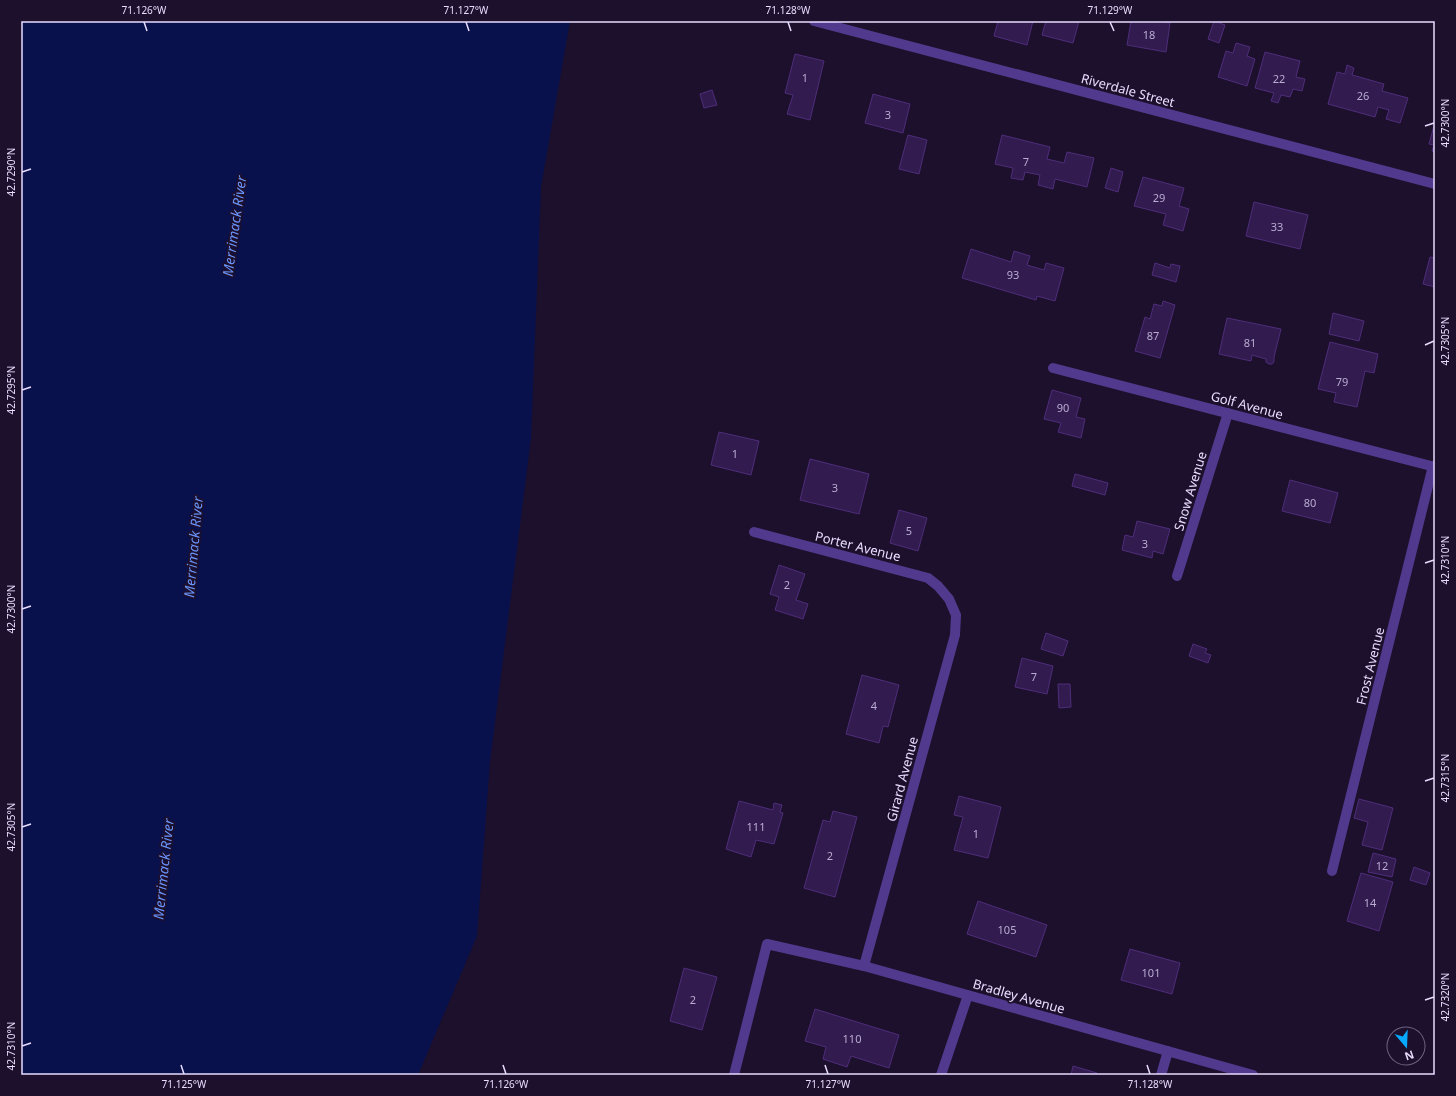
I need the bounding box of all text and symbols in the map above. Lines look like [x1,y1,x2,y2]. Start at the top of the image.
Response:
text: 71.126°W [122,3,167,17]
text: 71.127°W [444,3,489,17]
text: 71.128°W [766,3,811,17]
text: 71.129°W [1088,3,1133,17]
house number: 18 [1143,27,1155,42]
street label: Riverdale Street [1079,69,1177,111]
house number: 1 [802,70,808,85]
house number: 22 [1273,71,1285,86]
house number: 26 [1357,88,1369,103]
text: 42.7300°N [1438,99,1452,147]
house number: 3 [885,107,891,122]
text: 42.7290°N [4,148,18,196]
house number: 7 [1023,154,1029,169]
water label: Merrimack River [218,174,251,278]
house number: 29 [1153,190,1165,205]
house number: 33 [1271,219,1283,234]
house number: 93 [1007,267,1019,282]
text: 42.7305°N [1438,317,1452,365]
house number: 87 [1147,328,1159,343]
house number: 81 [1244,335,1256,350]
text: 42.7295°N [4,366,18,414]
house number: 79 [1336,374,1348,389]
street label: Golf Avenue [1209,387,1285,423]
house number: 90 [1057,400,1069,415]
house number: 1 [732,446,738,461]
street label: Snow Avenue [1169,449,1211,533]
house number: 3 [832,480,838,495]
water label: Merrimack River [179,495,207,598]
house number: 80 [1304,495,1316,510]
house number: 5 [906,523,912,538]
street label: Porter Avenue [813,527,903,565]
house number: 3 [1142,536,1148,551]
text: 42.7310°N [1438,536,1452,584]
house number: 2 [784,577,790,592]
text: 42.7300°N [4,585,18,633]
street label: Frost Avenue [1352,625,1388,707]
house number: 7 [1031,669,1037,684]
house number: 4 [871,698,878,713]
street label: Girard Avenue [882,734,922,824]
text: 42.7315°N [1438,754,1452,802]
text: 42.7305°N [4,803,18,851]
water label: Merrimack River [148,817,178,920]
house number: 111 [747,819,765,834]
house number: 1 [973,826,979,841]
house number: 2 [827,848,833,863]
house number: 12 [1376,858,1388,873]
house number: 14 [1364,895,1377,910]
house number: 105 [998,922,1016,937]
house number: 101 [1142,965,1160,980]
text: 42.7320°N [1438,973,1452,1021]
street label: Bradley Avenue [971,974,1067,1018]
house number: 2 [690,992,696,1007]
text: 42.7310°N [4,1022,18,1070]
north arrow [1386,1026,1426,1066]
house number: 110 [843,1031,861,1046]
text: N [1403,1047,1416,1064]
text: 71.125°W [162,1077,207,1091]
text: 71.126°W [484,1077,529,1091]
text: 71.127°W [806,1077,851,1091]
text: 71.128°W [1128,1077,1173,1091]

